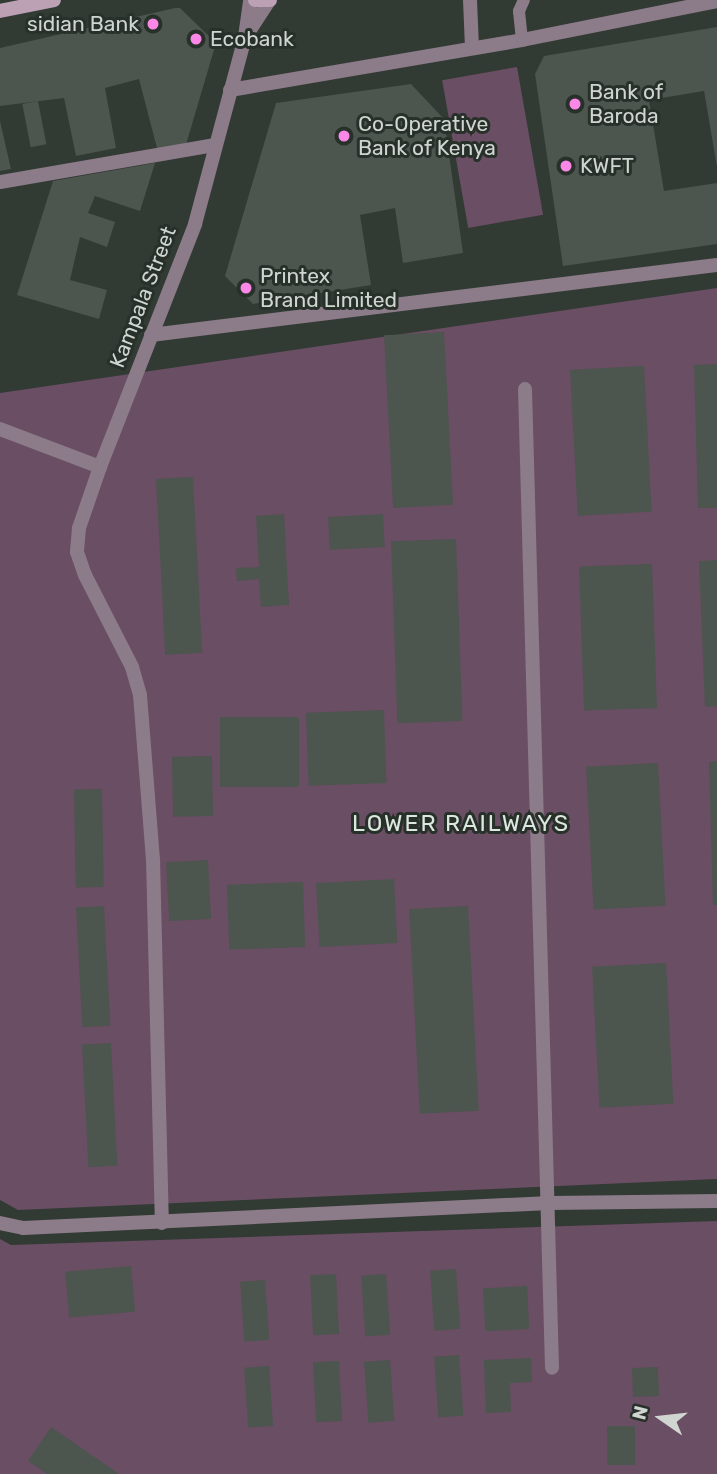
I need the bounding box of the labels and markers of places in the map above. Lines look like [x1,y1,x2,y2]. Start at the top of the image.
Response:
place label: sidian Bank [27,11,139,37]
marker: sidian Bank [145,16,161,32]
place label: Ecobank [210,26,294,52]
marker: Ecobank [188,31,204,47]
place label: Bank of Baroda [589,79,663,129]
marker: Bank of Baroda [567,96,583,112]
place label: Co-Operative Bank of Kenya [358,111,496,161]
marker: Co-Operative Bank of Kenya [336,128,352,144]
place label: KWFT [580,153,634,179]
marker: KWFT [558,158,574,174]
place label: Printex Brand Limited [260,263,397,313]
marker: Printex Brand Limited [238,280,254,296]

